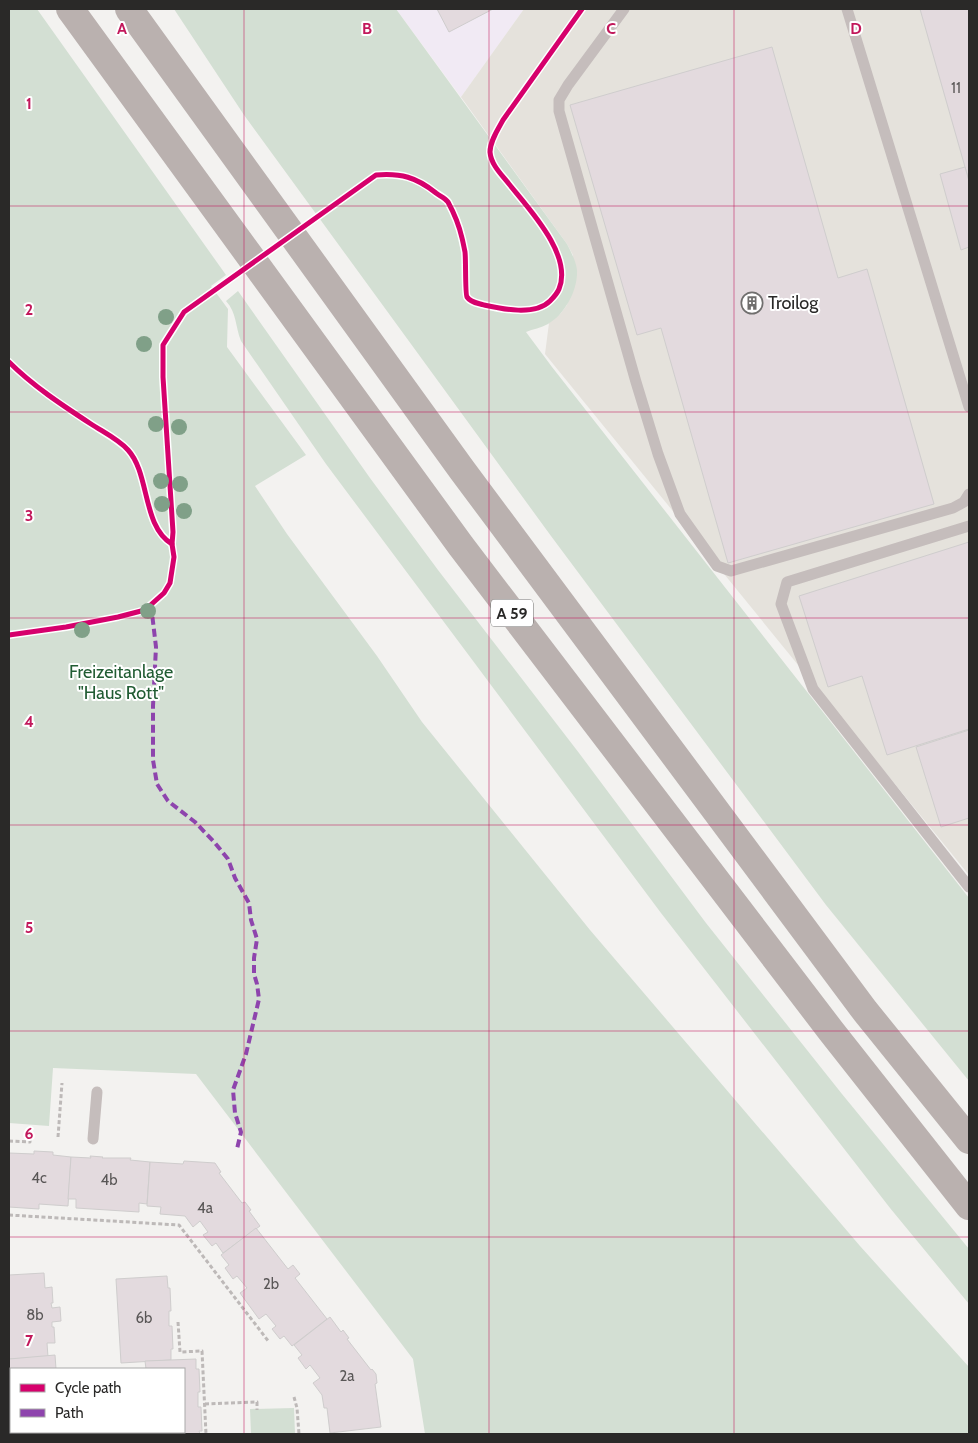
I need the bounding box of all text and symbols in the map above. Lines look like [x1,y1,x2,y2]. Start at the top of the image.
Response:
text: A [117,19,127,38]
text: B [362,19,372,38]
text: C [606,19,616,38]
text: D [850,19,862,38]
house number: 11 [951,79,961,97]
text: 1 [26,94,32,113]
building icon: Troilog [740,291,764,315]
place label: Troilog [768,292,819,314]
text: 2 [25,300,33,319]
text: 3 [25,506,33,525]
road number: A 59 [491,600,533,626]
park label: Freizeitanlage "Haus Rott" [69,661,173,704]
text: 4 [24,712,34,731]
text: 5 [25,918,33,937]
text: 6 [25,1124,34,1143]
house number: 4c [31,1169,47,1187]
house number: 4b [101,1171,118,1189]
house number: 4a [197,1199,214,1217]
house number: 2b [263,1275,279,1293]
house number: 8b [26,1306,44,1324]
house number: 6b [136,1309,152,1327]
text: 7 [25,1331,34,1350]
house number: 2a [339,1367,355,1385]
legend [10,1368,185,1433]
text: Cycle path [55,1379,121,1397]
text: Path [55,1404,84,1422]

